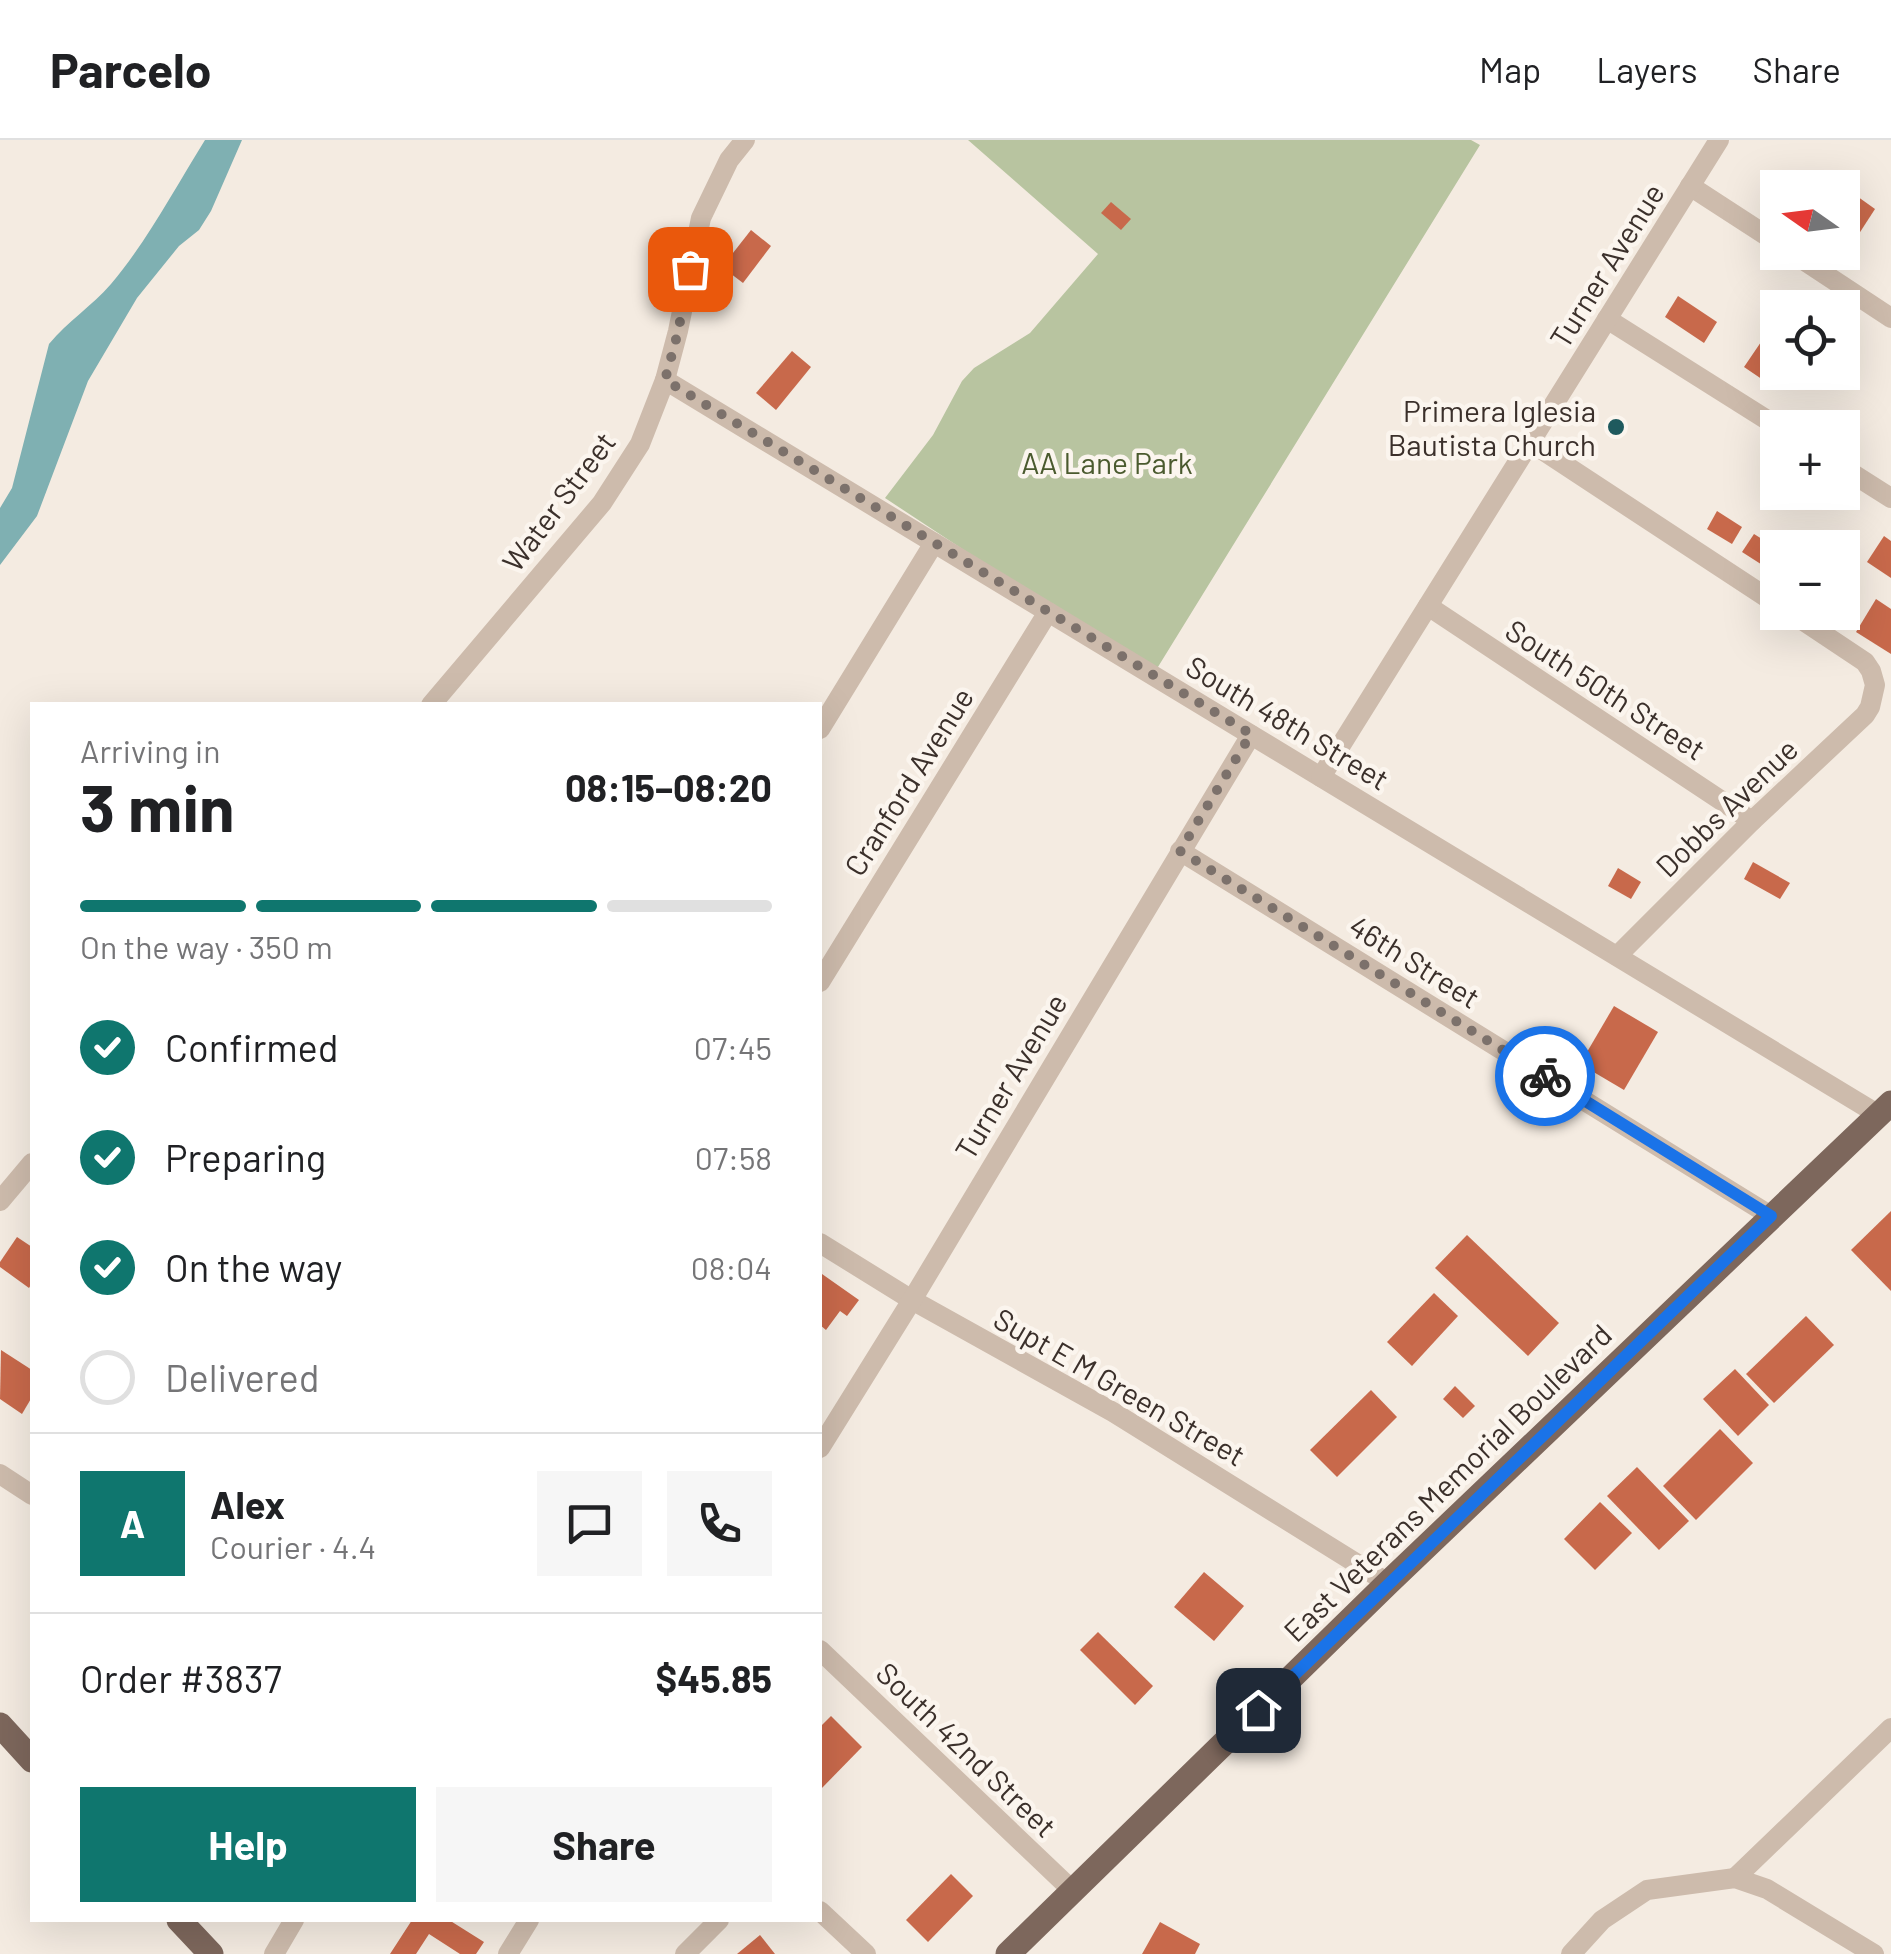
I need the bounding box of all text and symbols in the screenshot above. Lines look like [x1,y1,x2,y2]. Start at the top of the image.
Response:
text: Parcelo [50,40,212,98]
text: Map [1479,48,1541,90]
text: Layers [1596,48,1698,90]
text: Share [1753,48,1841,90]
north arrow [1760,170,1860,270]
map controls [1760,170,1860,630]
street label: Turner Avenue [1541,176,1671,354]
pin [648,227,733,312]
icon: bag [663,242,718,297]
button: locate [1760,290,1860,390]
place label: Primera Iglesia Bautista Church [1388,392,1596,462]
button: + [1760,410,1860,510]
marker: Primera Iglesia Bautista Church [1605,416,1627,438]
street label: Water Street [494,424,622,578]
park label: AA Lane Park [1021,444,1193,480]
button: − [1760,530,1860,630]
street label: South 50th Street [1500,611,1712,767]
street label: South 48th Street [1180,647,1396,797]
street label: Cranford Avenue [836,680,980,882]
street label: Dobbs Avenue [1648,730,1804,884]
text: Arriving in [80,731,220,769]
text: 08:15–08:20 [565,764,772,810]
text: 3 min [80,767,235,845]
street label: 46th Street [1343,907,1487,1015]
text: On the way · 350 m [80,927,333,965]
street label: Turner Avenue [946,987,1074,1165]
icon: check [80,1020,135,1075]
text: Confirmed [165,1024,338,1070]
courier [1495,1026,1595,1126]
text: 07:45 [694,1028,772,1066]
icon: bike [1518,1049,1573,1104]
icon: check [80,1130,135,1185]
text: Preparing [165,1134,326,1180]
text: 07:58 [695,1138,772,1176]
icon: check [80,1240,135,1295]
text: On the way [165,1244,342,1290]
text: 08:04 [691,1248,772,1286]
street label: Supt E M Green Street [988,1299,1252,1473]
street label: East Veterans Memorial Boulevard [1276,1316,1618,1648]
text: Delivered [165,1354,319,1400]
button: chat [537,1471,642,1576]
button: phone [667,1471,772,1576]
text: Alex [210,1481,285,1527]
text: A [120,1500,145,1546]
text: Courier · 4.4 [210,1527,376,1565]
street label: South 42nd Street [870,1654,1064,1844]
text: Order #3837 [80,1655,282,1701]
text: $45.85 [655,1655,772,1701]
pin [1216,1668,1301,1753]
icon: home [1231,1683,1286,1738]
button: Help [80,1787,416,1902]
button: Share [436,1787,772,1902]

